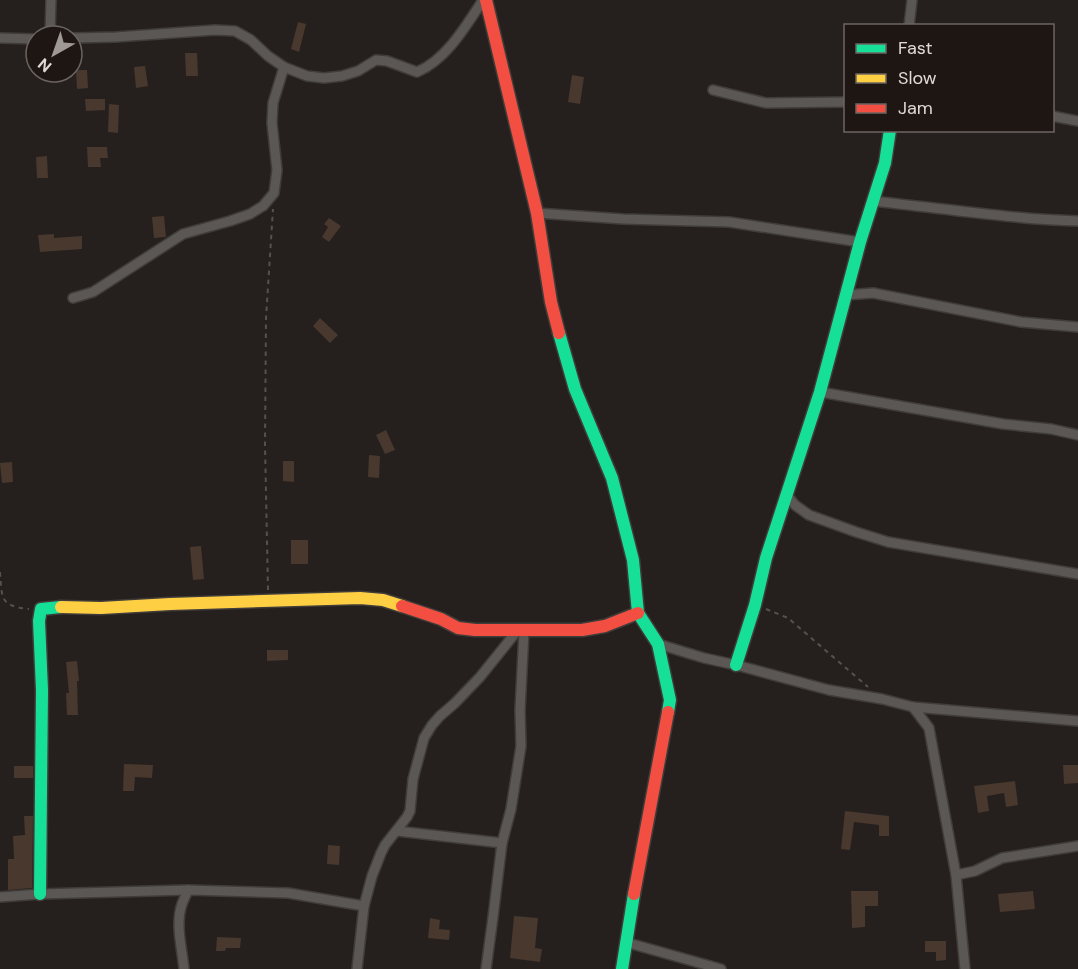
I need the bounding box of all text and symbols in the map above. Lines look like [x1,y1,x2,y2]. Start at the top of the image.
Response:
north arrow [24,24,84,84]
legend [844,24,1054,132]
text: Fast [898,36,933,60]
text: N [33,53,56,77]
text: Slow [898,66,937,90]
text: Jam [898,96,933,120]

